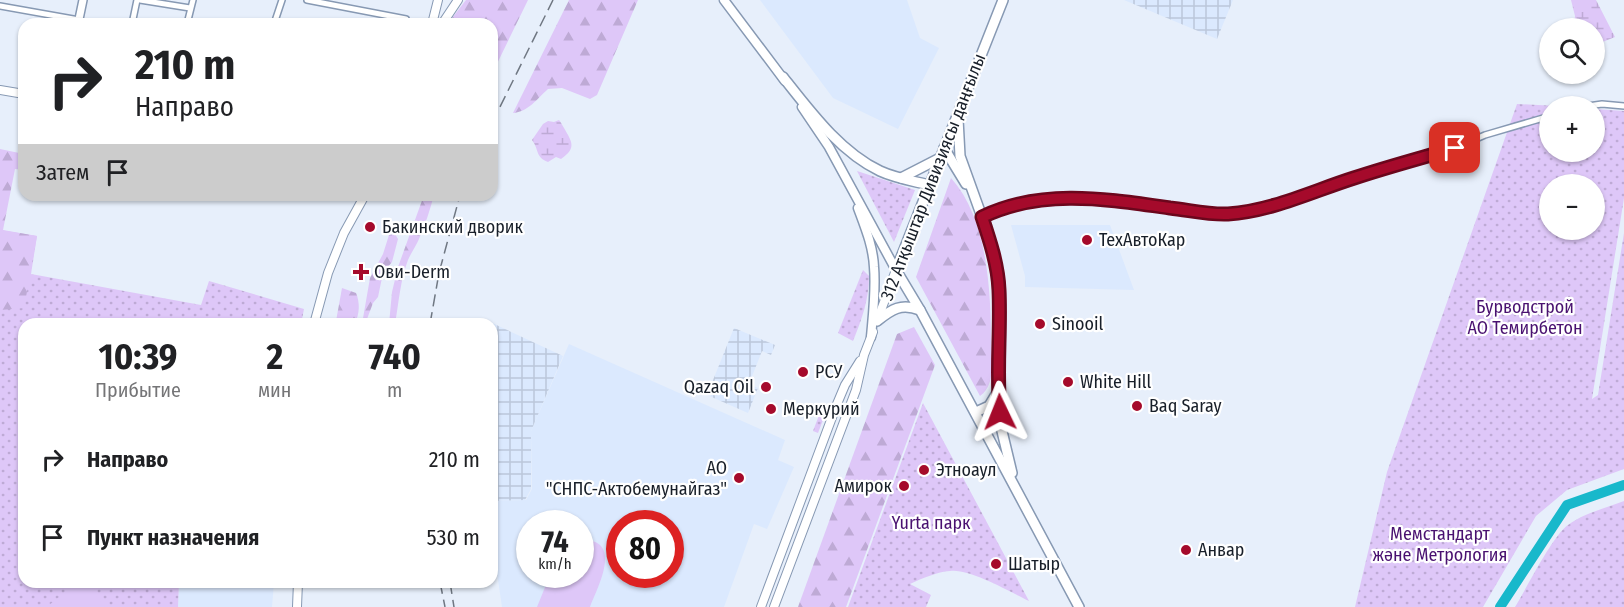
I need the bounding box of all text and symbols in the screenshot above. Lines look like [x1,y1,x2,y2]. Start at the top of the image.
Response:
map controls [1539,18,1605,240]
button: search [1539,18,1605,84]
text: 210 m [135,40,235,90]
icon: right [36,42,114,120]
street label: 312 Атқыштар Дивизиясы даңғылы [876,50,990,304]
text: Направо [135,91,234,123]
button: + [1539,96,1605,162]
pin [1429,122,1480,173]
icon: arrive [1438,131,1471,164]
icon: arrive [101,156,134,189]
text: Затем [36,159,89,186]
button: − [1539,174,1605,240]
place label: Бакинский дворик [382,216,523,238]
marker: Бакинский дворик [363,220,377,234]
place label: ТехАвтоКар [1099,229,1185,251]
marker: ТехАвтоКар [1080,233,1094,247]
place label: Ови-Derm [374,261,450,283]
marker: Ови-Derm [352,263,370,281]
park label: Бурводстрой АО Темирбетон [1468,296,1582,339]
place label: Sinooil [1052,313,1103,335]
marker: Sinooil [1033,317,1047,331]
text: 10:39 [98,335,177,379]
text: 2 [266,335,283,379]
text: 740 [369,335,421,379]
place label: РСУ [815,361,842,383]
marker: РСУ [796,365,810,379]
place label: White Hill [1080,371,1151,393]
marker: White Hill [1061,375,1075,389]
place label: Qazaq Oil [684,376,754,398]
text: Прибытие [95,378,181,402]
text: мин [258,378,292,402]
text: m [387,378,402,402]
marker: Qazaq Oil [759,380,773,394]
position arrow [968,380,1032,444]
place label: Baq Saray [1149,395,1222,417]
place label: Меркурий [783,398,860,420]
marker: Baq Saray [1130,399,1144,413]
marker: Меркурий [764,402,778,416]
icon: right [36,443,69,476]
text: Направо [87,446,168,473]
text: 210 m [429,446,480,473]
place label: АО "СНПС-Актобемунайгаз" [546,457,727,500]
place label: Этноаул [936,459,997,481]
marker: Этноаул [917,463,931,477]
marker: АО "СНПС-Актобемунайгаз" [732,471,746,485]
place label: Амирок [834,475,893,497]
marker: Амирок [897,479,911,493]
speed limit sign: 80 [606,510,684,588]
park label: Yurta парк [892,512,971,534]
icon: arrive [36,521,69,554]
park label: Мемстандарт және Метрология [1373,523,1507,566]
text: Пункт назначения [87,524,259,551]
text: 530 m [427,524,480,551]
text: 74 [541,524,569,560]
place label: Анвар [1198,539,1244,561]
marker: Анвар [1179,543,1193,557]
place label: Шатыр [1008,553,1060,575]
text: km/h [538,555,572,573]
marker: Шатыр [989,557,1003,571]

